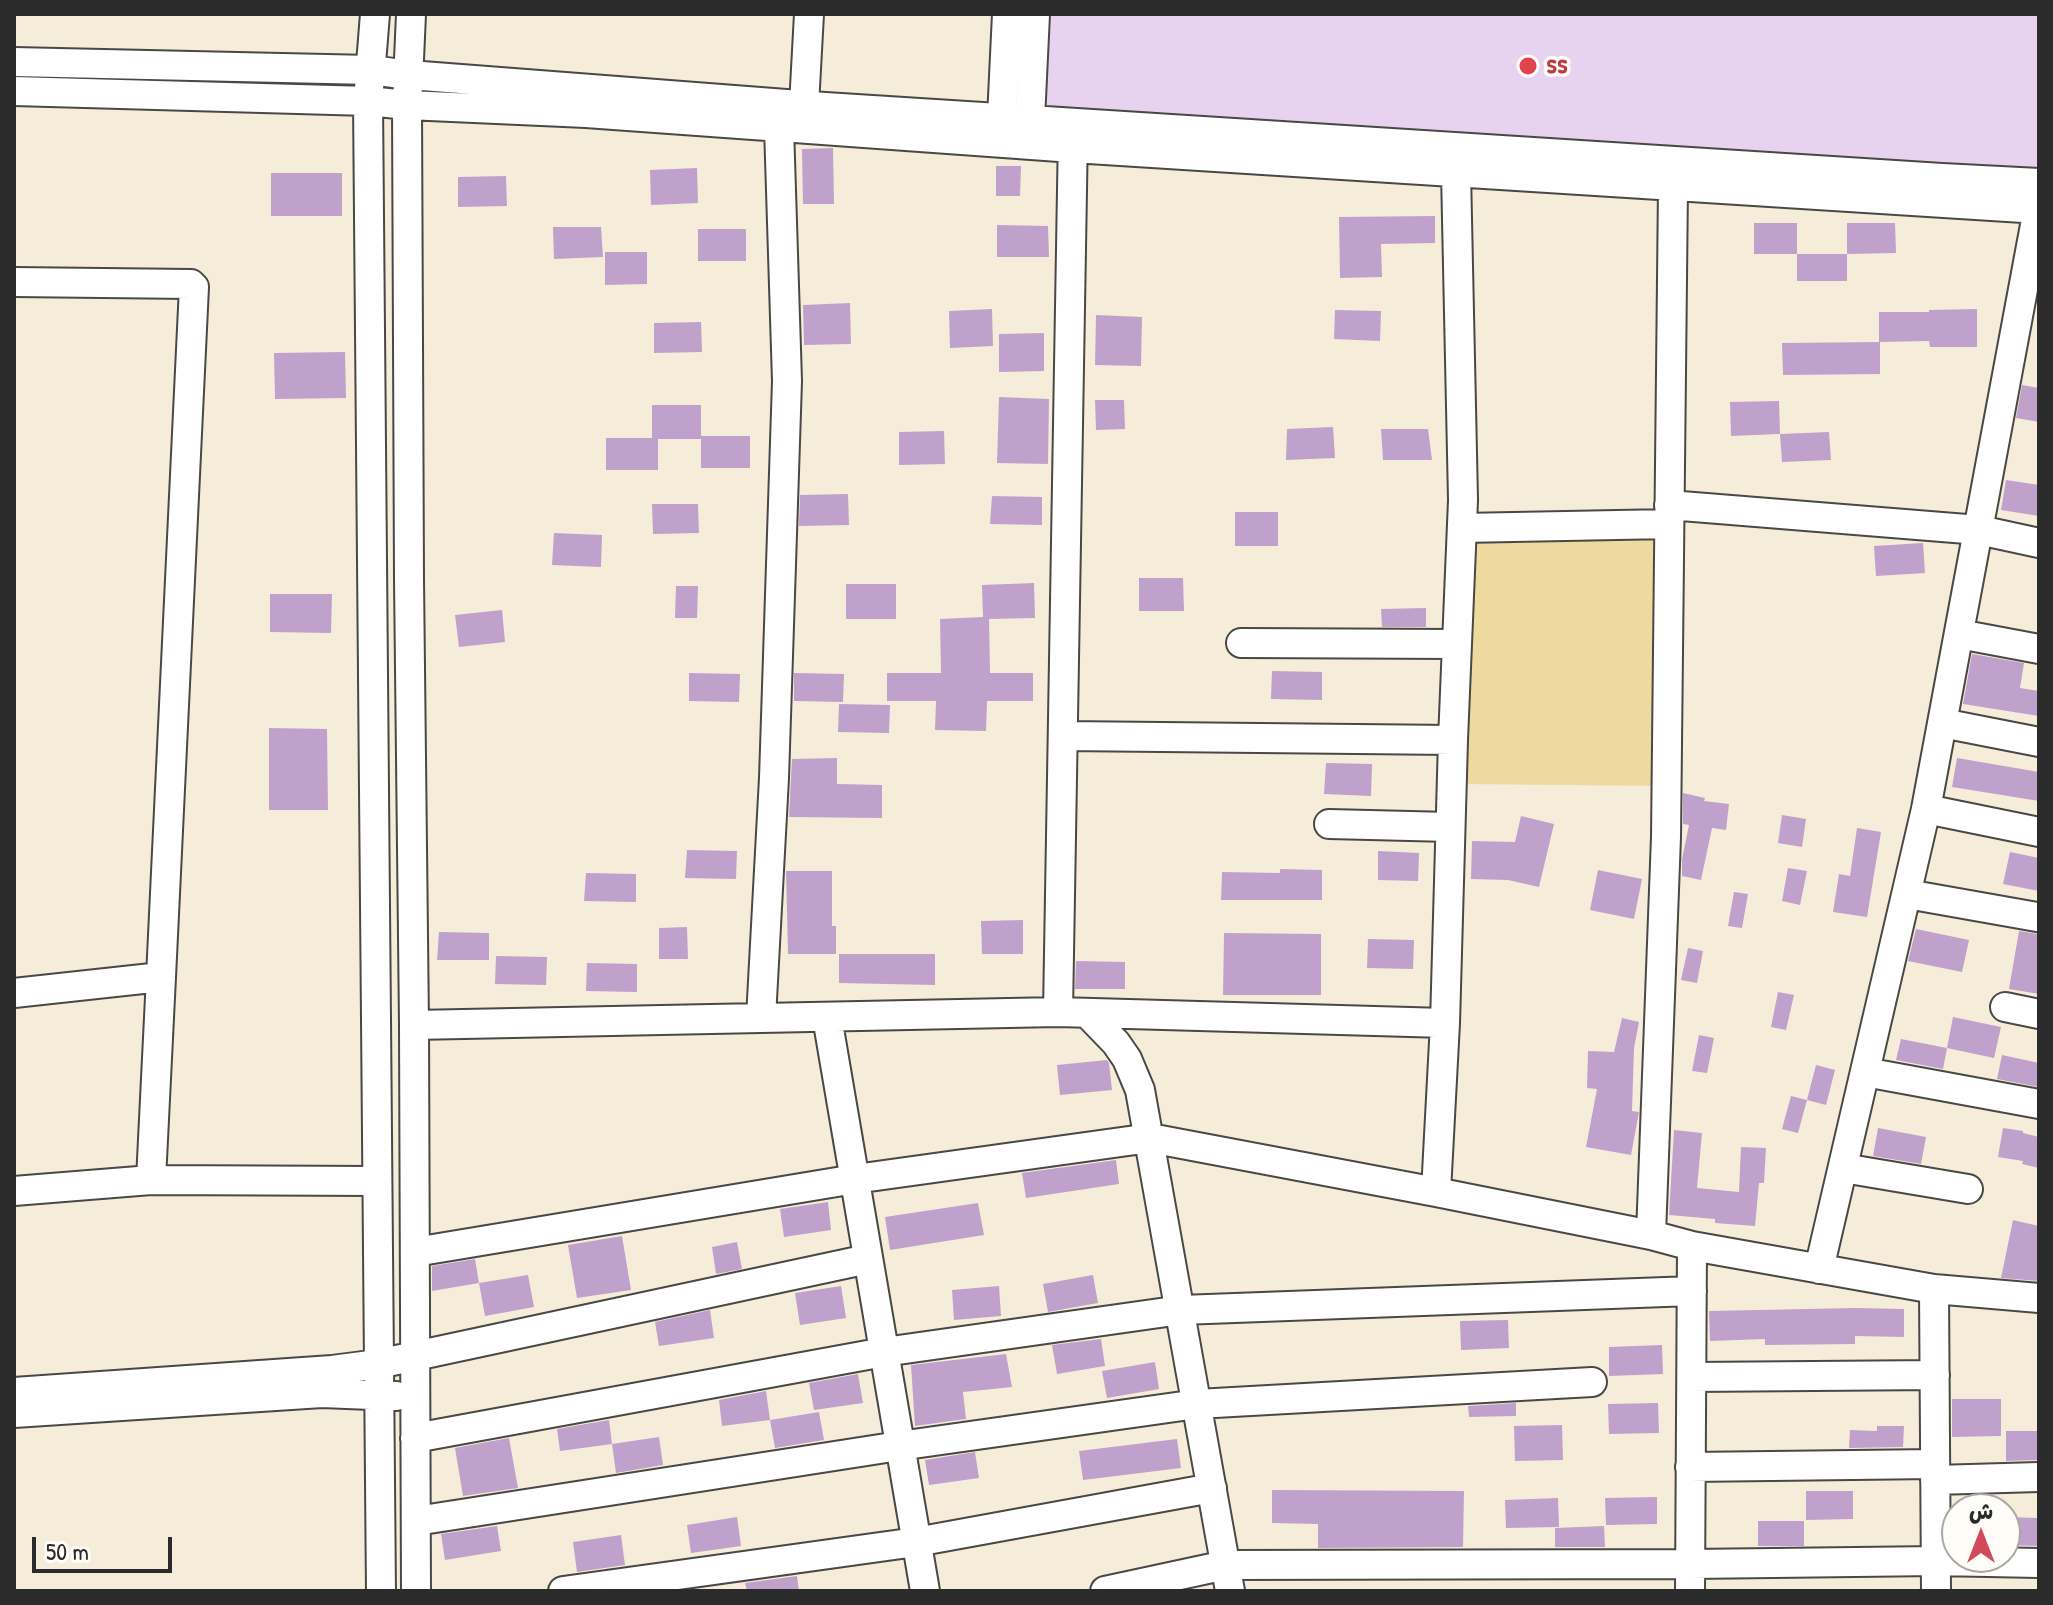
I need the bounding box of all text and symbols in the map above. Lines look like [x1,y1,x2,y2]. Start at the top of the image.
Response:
place label: ss [1546,49,1568,83]
marker: ss [1517,55,1539,77]
north arrow [1941,1493,2021,1573]
text: ش [1969,1496,1993,1526]
scale bar [36,1521,176,1571]
text: 50 m [46,1535,89,1567]

